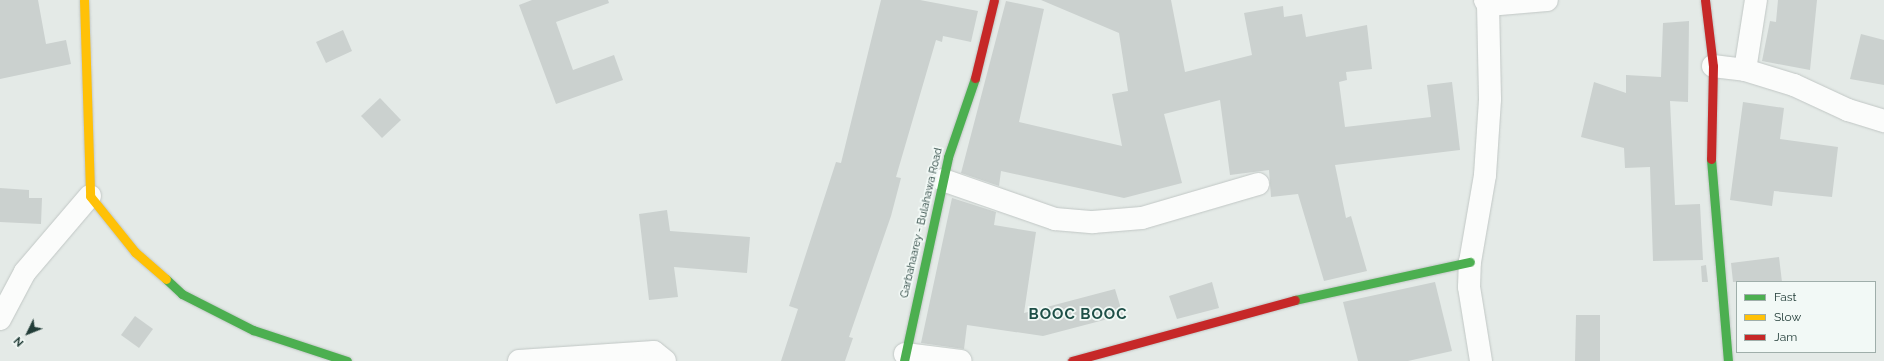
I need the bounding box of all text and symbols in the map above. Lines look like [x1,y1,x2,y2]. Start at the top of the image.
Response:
street label: Garbahaarey - Bulahawa Road [898,146,946,300]
legend [1736,281,1876,353]
text: Fast [1774,290,1797,304]
district label: BOOC BOOC [1029,306,1127,324]
text: Slow [1774,310,1801,324]
north arrow [8,313,48,353]
text: Jam [1774,330,1797,344]
text: N [11,334,26,349]

